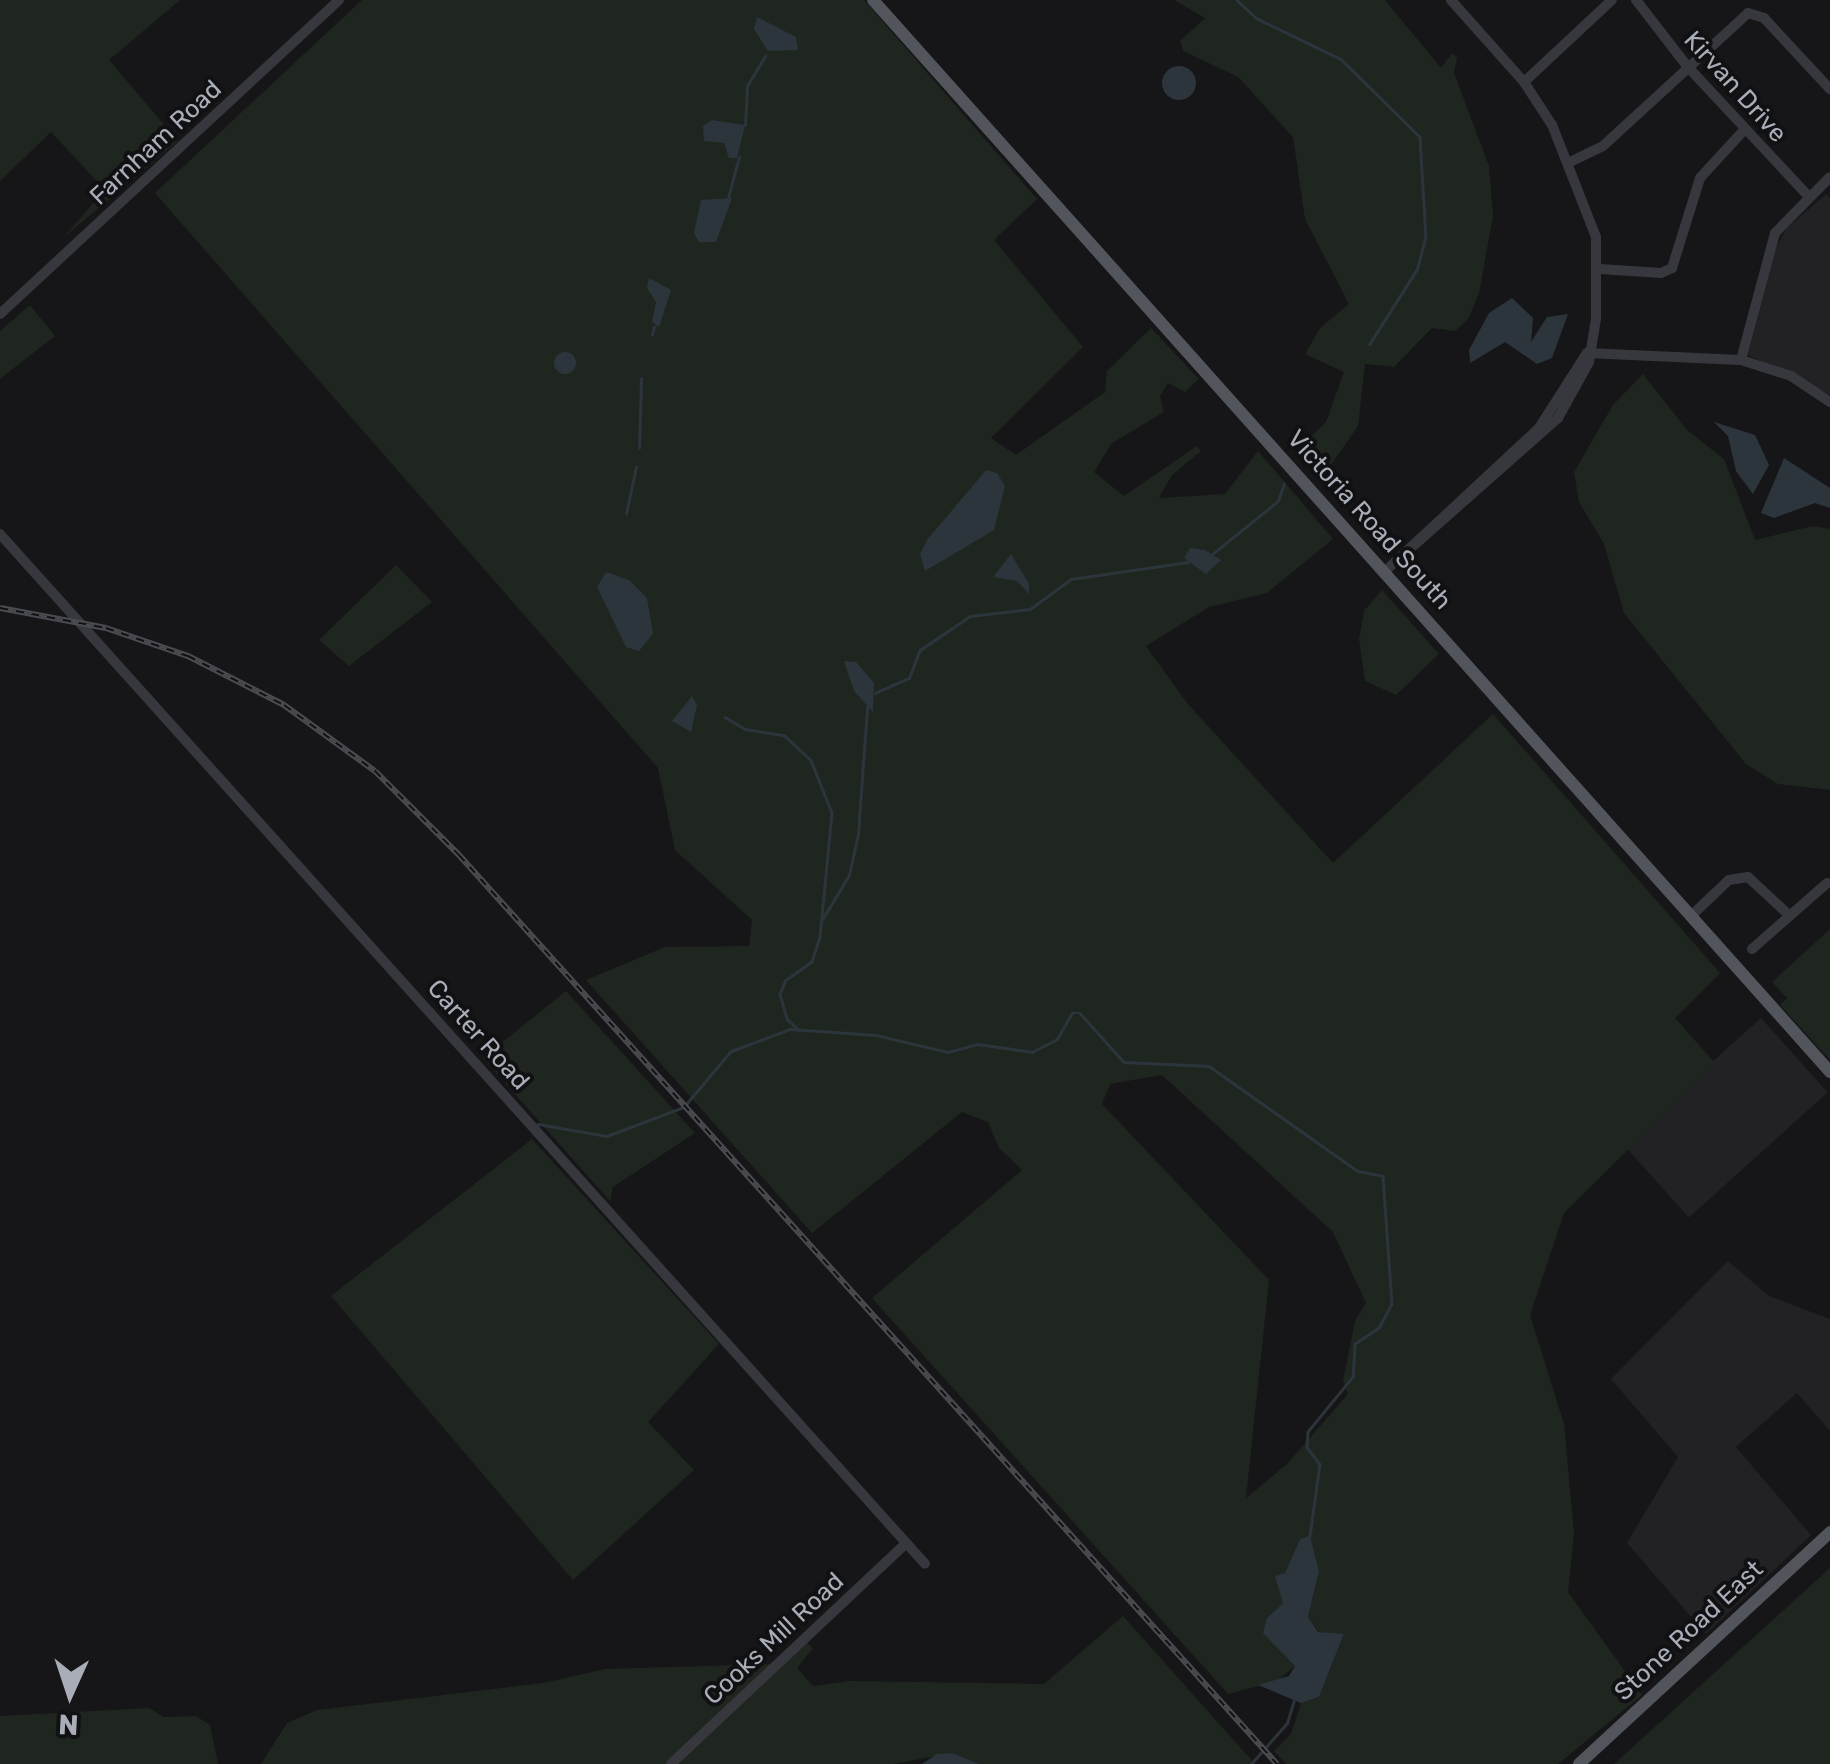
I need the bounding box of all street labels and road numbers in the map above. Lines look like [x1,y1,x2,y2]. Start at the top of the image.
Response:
street label: Kirvan Drive [1677,25,1793,149]
street label: Farnham Road [84,74,228,212]
street label: Victoria Road South [1281,424,1457,616]
street label: Carter Road [420,973,536,1097]
street label: Stone Road East [1609,1555,1769,1707]
street label: Cooks Mill Road [698,1567,850,1711]

